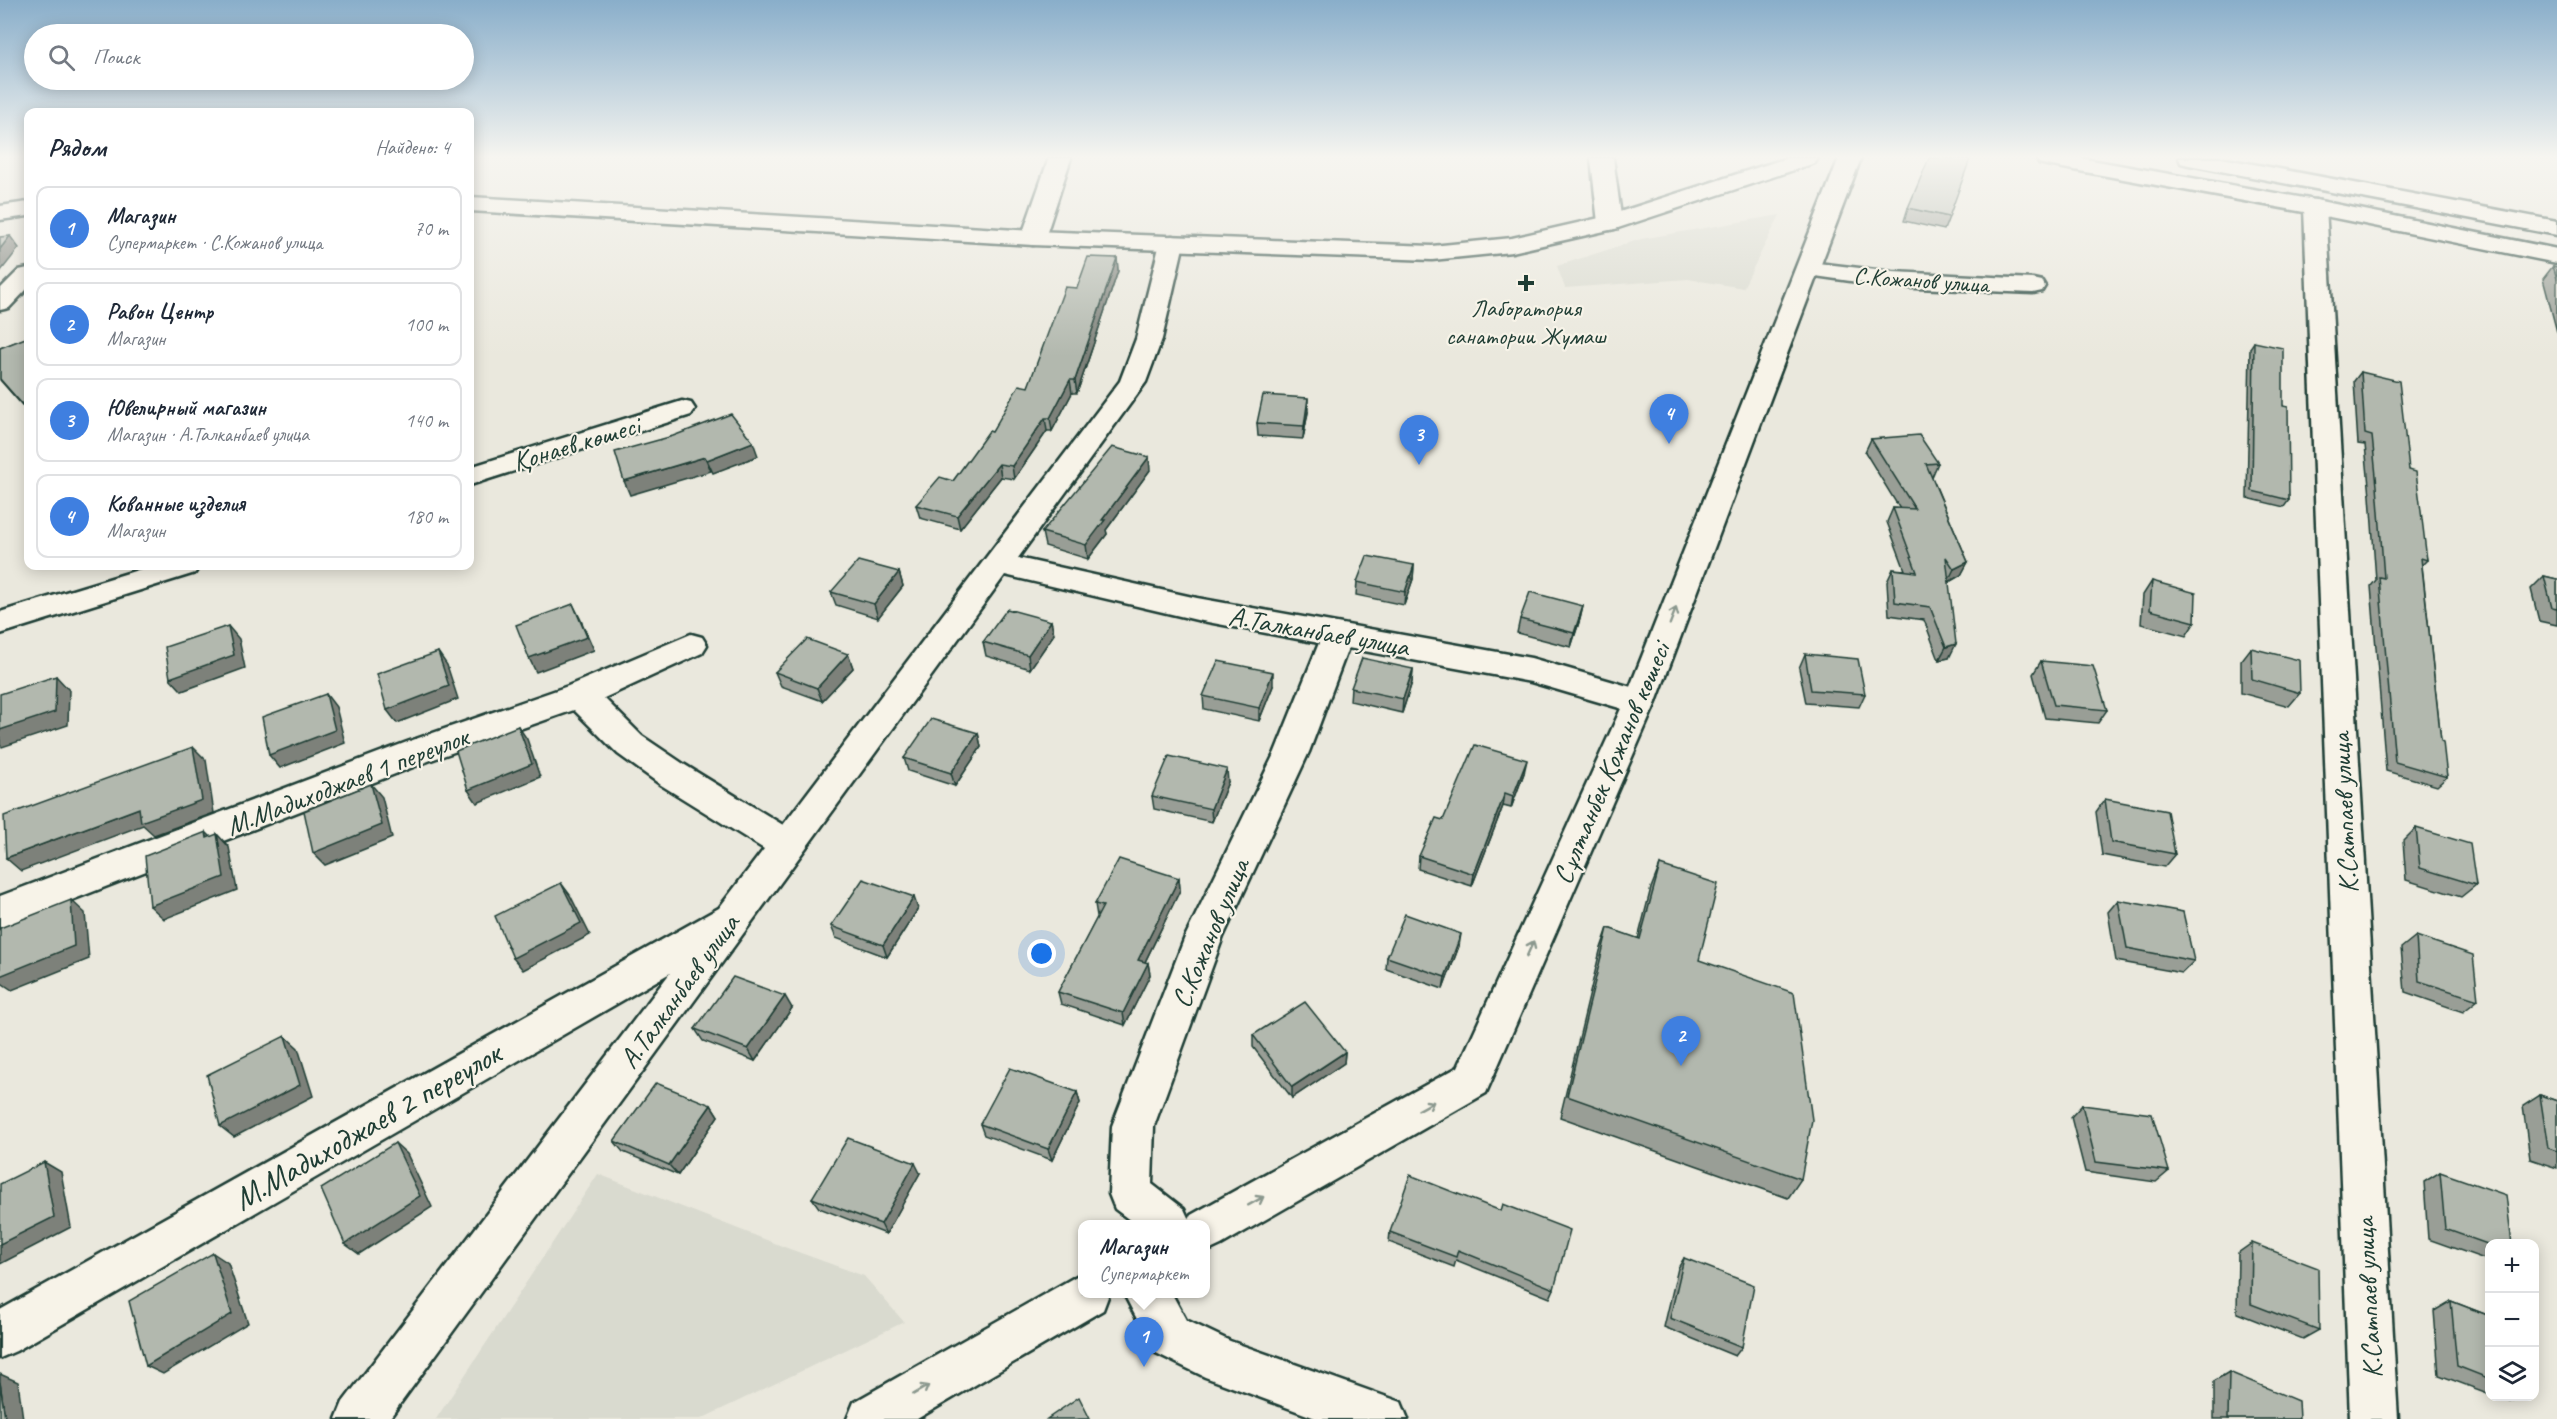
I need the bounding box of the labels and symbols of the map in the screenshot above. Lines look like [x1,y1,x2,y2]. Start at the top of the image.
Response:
street label: С.Кожанов улица [1852,260,1992,300]
marker: Лаборатория санатории Жумаш [1517,274,1535,292]
place label: Лаборатория санатории Жумаш [1446,293,1607,351]
pin: 4 [1650,394,1688,444]
street label: Қонаев көшесі [508,406,648,479]
pin: 3 [1400,416,1438,465]
street label: А.Талканбаев улица [1226,598,1414,664]
one-way arrow [1668,607,1679,626]
street label: Сұлтанбек Қожанов көшесі [1544,633,1679,889]
street label: М.Мадиходжаев 1 переулок [221,718,475,843]
street label: К.Сатпаев улица [2322,729,2366,894]
street label: С.Кожанов улица [1163,851,1258,1013]
street label: А.Талканбаев улица [611,906,748,1075]
your location [1027,939,1056,968]
one-way arrow [1524,941,1536,959]
pin: 2 [1662,1016,1700,1066]
street label: М.Мадиходжаев 2 переулок [226,1031,511,1220]
one-way arrow [1417,1099,1434,1111]
one-way arrow [1248,1195,1265,1207]
street label: К.Сатпаев улица [2346,1214,2390,1379]
pin: 1 [1124,1318,1164,1367]
one-way arrow [912,1383,929,1395]

